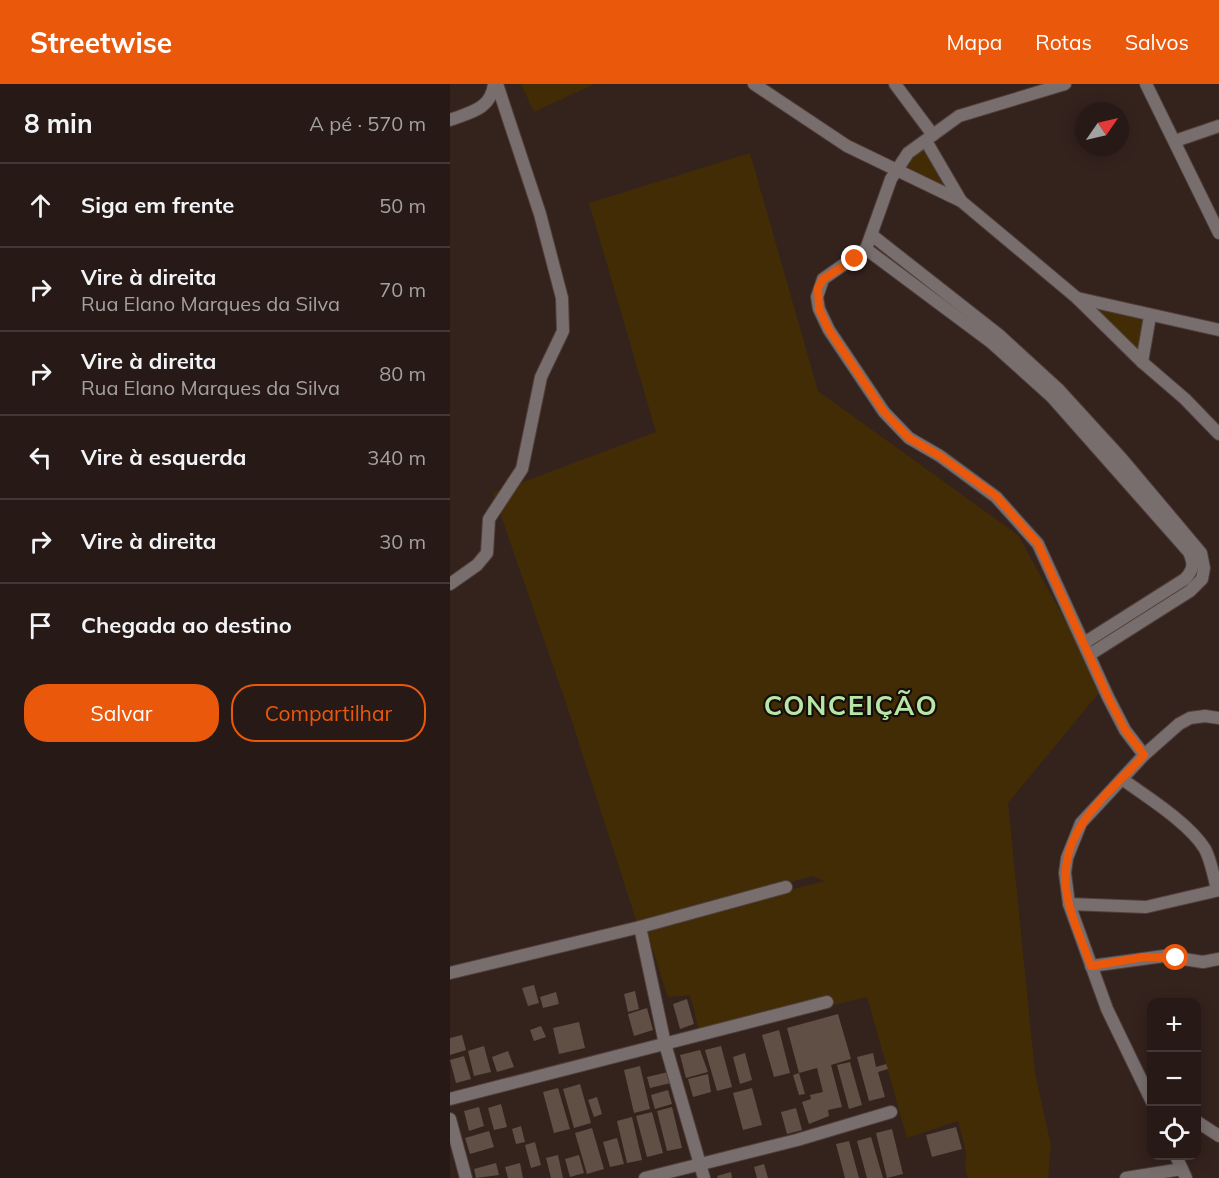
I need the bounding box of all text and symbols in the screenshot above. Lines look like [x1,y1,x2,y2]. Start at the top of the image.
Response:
text: Streetwise [30,25,172,60]
text: Mapa [947,29,1002,55]
text: Rotas [1035,29,1092,55]
text: Salvos [1125,29,1189,55]
north arrow [1075,102,1129,156]
text: 8 min [24,107,93,140]
text: A pé · 570 m [309,111,426,136]
icon: ahead [24,189,57,222]
text: Siga em frente [81,191,234,219]
text: 50 m [379,193,426,218]
route end [841,245,867,271]
text: Vire à direita [81,263,216,291]
icon: right [24,273,57,306]
text: 70 m [379,277,426,302]
text: Rua Elano Marques da Silva [81,291,340,316]
text: Vire à direita [81,347,216,375]
icon: right [24,357,57,390]
text: 80 m [379,361,426,386]
text: Rua Elano Marques da Silva [81,375,340,400]
icon: left [24,441,57,474]
text: Vire à esquerda [81,443,246,471]
text: 340 m [367,445,426,470]
icon: right [24,525,57,558]
text: Vire à direita [81,527,216,555]
text: 30 m [379,529,426,554]
icon: arrive [24,609,57,642]
text: Chegada ao destino [81,611,292,639]
button: Salvar [24,684,219,742]
button: Compartilhar [231,684,426,742]
district label: CONCEIÇÃO [764,688,938,722]
route start [1162,944,1188,970]
map controls [1147,998,1201,1160]
button: + [1147,998,1201,1052]
button: − [1147,1052,1201,1106]
button: locate [1147,1106,1201,1160]

